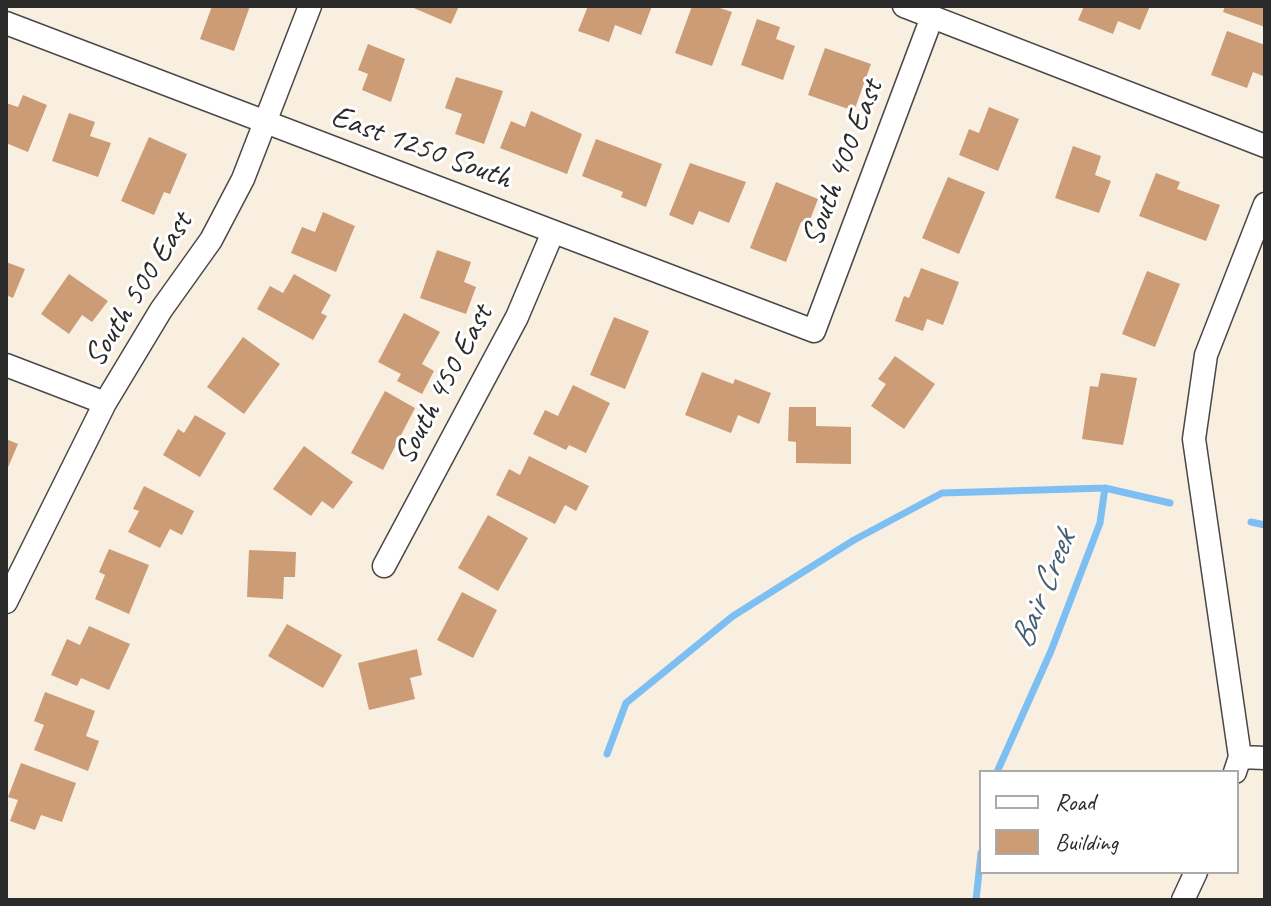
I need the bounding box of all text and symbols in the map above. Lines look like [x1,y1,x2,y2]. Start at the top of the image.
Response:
street label: South 400 East [794,75,892,251]
street label: East 1250 South [326,98,516,198]
street label: South 500 East [76,206,202,374]
street label: South 450 East [386,299,502,471]
water label: Bair Creek [1002,526,1086,654]
legend [979,770,1239,874]
text: Road [1055,787,1095,817]
text: Building [1055,827,1118,857]

